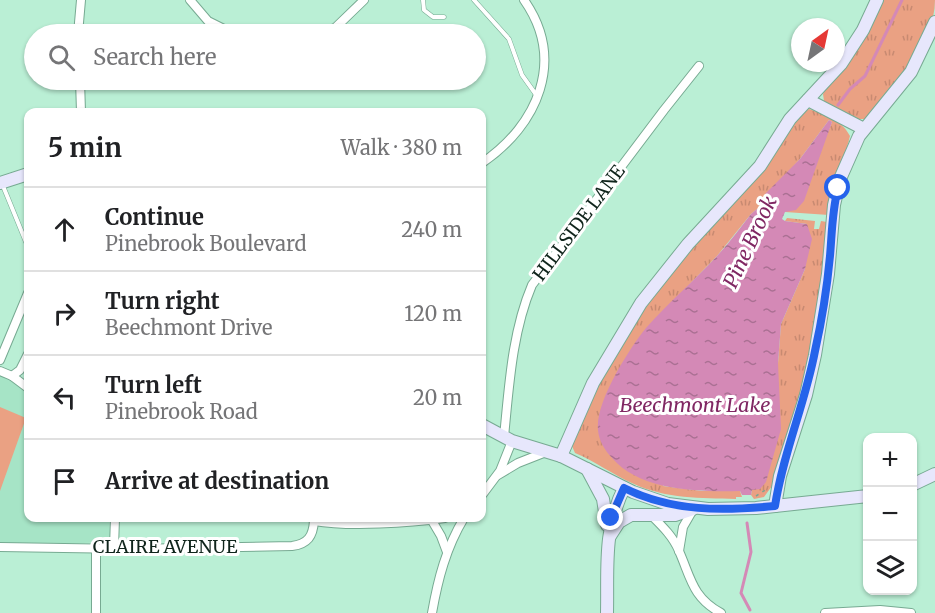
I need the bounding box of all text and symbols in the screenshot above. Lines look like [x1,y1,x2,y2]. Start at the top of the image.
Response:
north arrow [791,18,845,72]
search box [24,24,486,90]
icon: search [45,41,78,74]
text: Search here [93,43,216,71]
text: 5 min [48,131,122,164]
text: Walk · 380 m [341,135,462,160]
street label: HILLSIDE LANE [528,160,630,285]
route start [824,174,850,200]
water label: Pine Brook [717,192,782,292]
text: Continue [105,203,204,231]
icon: ahead [48,213,81,246]
text: 240 m [401,217,462,242]
text: Pinebrook Boulevard [105,231,307,256]
text: Turn right [105,287,219,315]
icon: right [48,297,81,330]
text: 120 m [404,301,462,326]
text: Beechmont Drive [105,315,272,340]
text: Turn left [105,371,202,399]
icon: left [48,381,81,414]
text: 20 m [413,385,462,410]
water label: Beechmont Lake [619,392,771,417]
text: Pinebrook Road [105,399,258,424]
map controls [863,433,917,595]
button: + [863,433,917,487]
icon: arrive [48,465,81,498]
text: Arrive at destination [105,467,329,495]
button: − [863,487,917,541]
route end [597,504,623,530]
street label: CLAIRE AVENUE [93,535,238,558]
button: layers [863,541,917,595]

